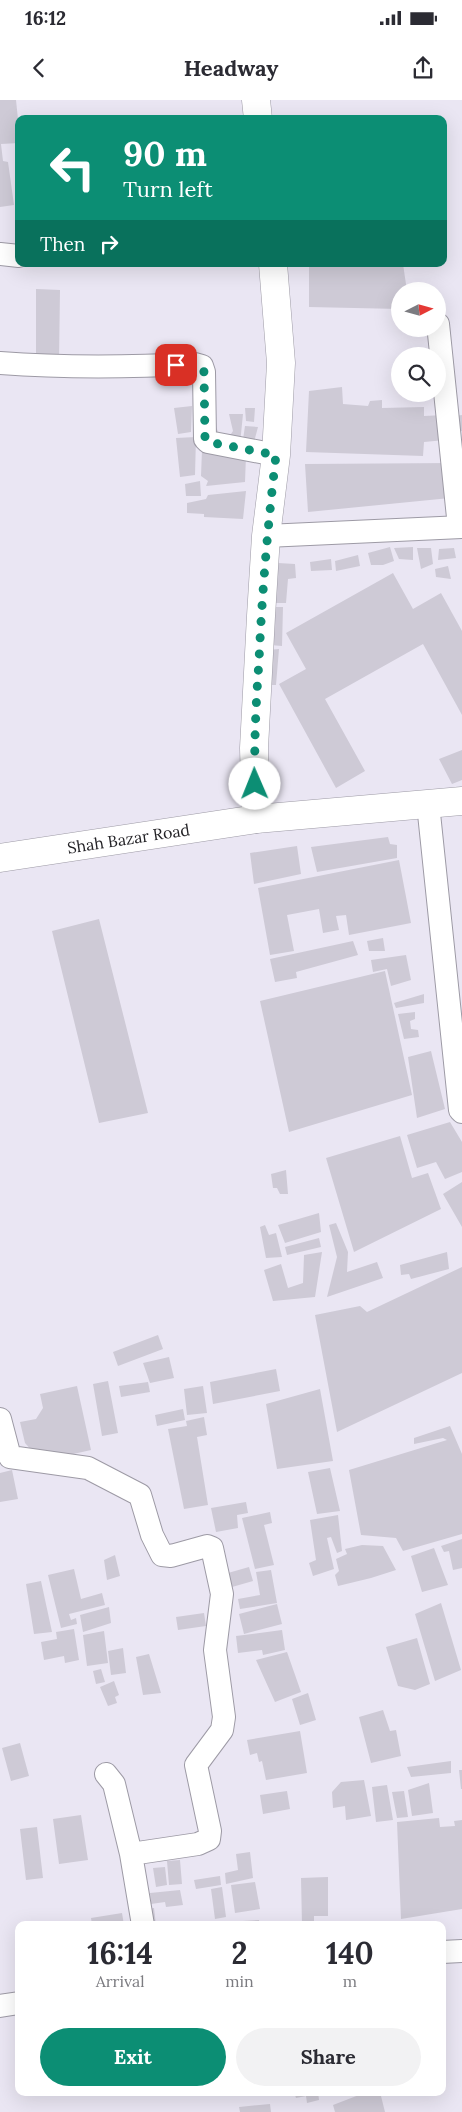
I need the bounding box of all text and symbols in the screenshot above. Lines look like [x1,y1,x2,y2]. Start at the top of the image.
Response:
text: 16:12 [25,6,66,30]
icon: back [25,54,53,82]
text: Headway [184,54,278,82]
icon: share [409,54,437,82]
text: 90 m [123,131,207,176]
icon: left [40,135,105,200]
text: Turn left [123,175,213,203]
icon: right [95,230,123,258]
text: Then [40,232,85,256]
north arrow [391,282,446,338]
map controls [391,282,446,402]
pin [155,344,197,386]
button: search [391,347,446,402]
icon: arrive [162,351,190,379]
position arrow [228,757,280,809]
street label: Shah Bazar Road [66,819,192,858]
text: 16:14 [87,1934,153,1972]
text: 2 [231,1934,247,1972]
text: 140 [326,1934,374,1972]
text: Arrival [96,1971,145,1991]
text: min [225,1971,254,1991]
text: m [343,1971,357,1991]
button: Exit [40,2028,226,2086]
button: Share [236,2028,421,2086]

